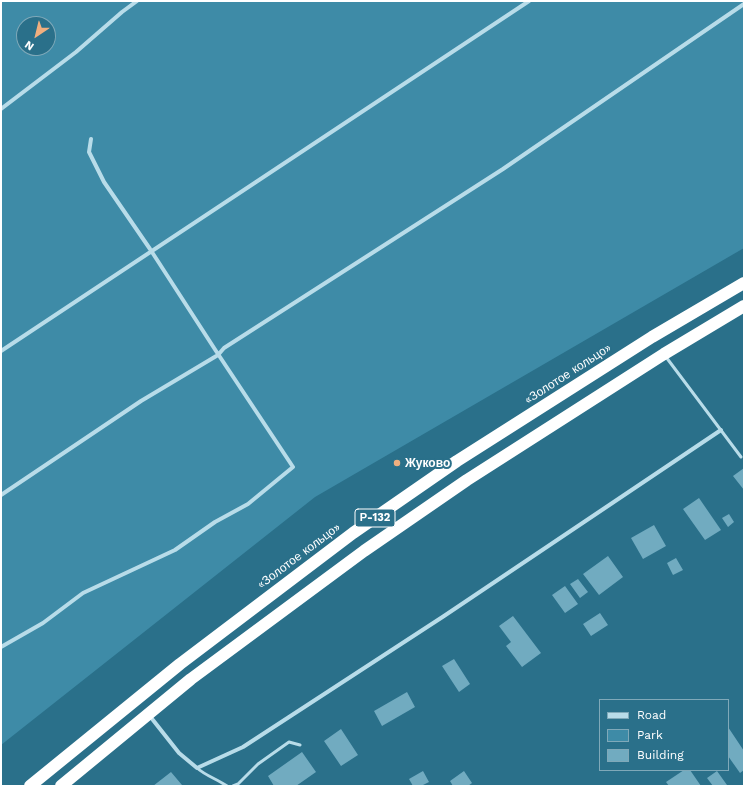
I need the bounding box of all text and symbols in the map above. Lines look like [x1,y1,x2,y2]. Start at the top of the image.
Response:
north arrow [16,16,56,56]
text: N [22,38,36,53]
street label: «Золотое кольцо» [522,341,614,407]
place label: Жуково [405,456,450,470]
marker: Жуково [392,458,402,468]
road number: Р-132 [355,509,395,527]
street label: «Золотое кольцо» [255,520,343,592]
legend [599,699,729,771]
text: Road [637,708,666,722]
text: Park [637,728,663,742]
text: Building [637,748,684,762]

